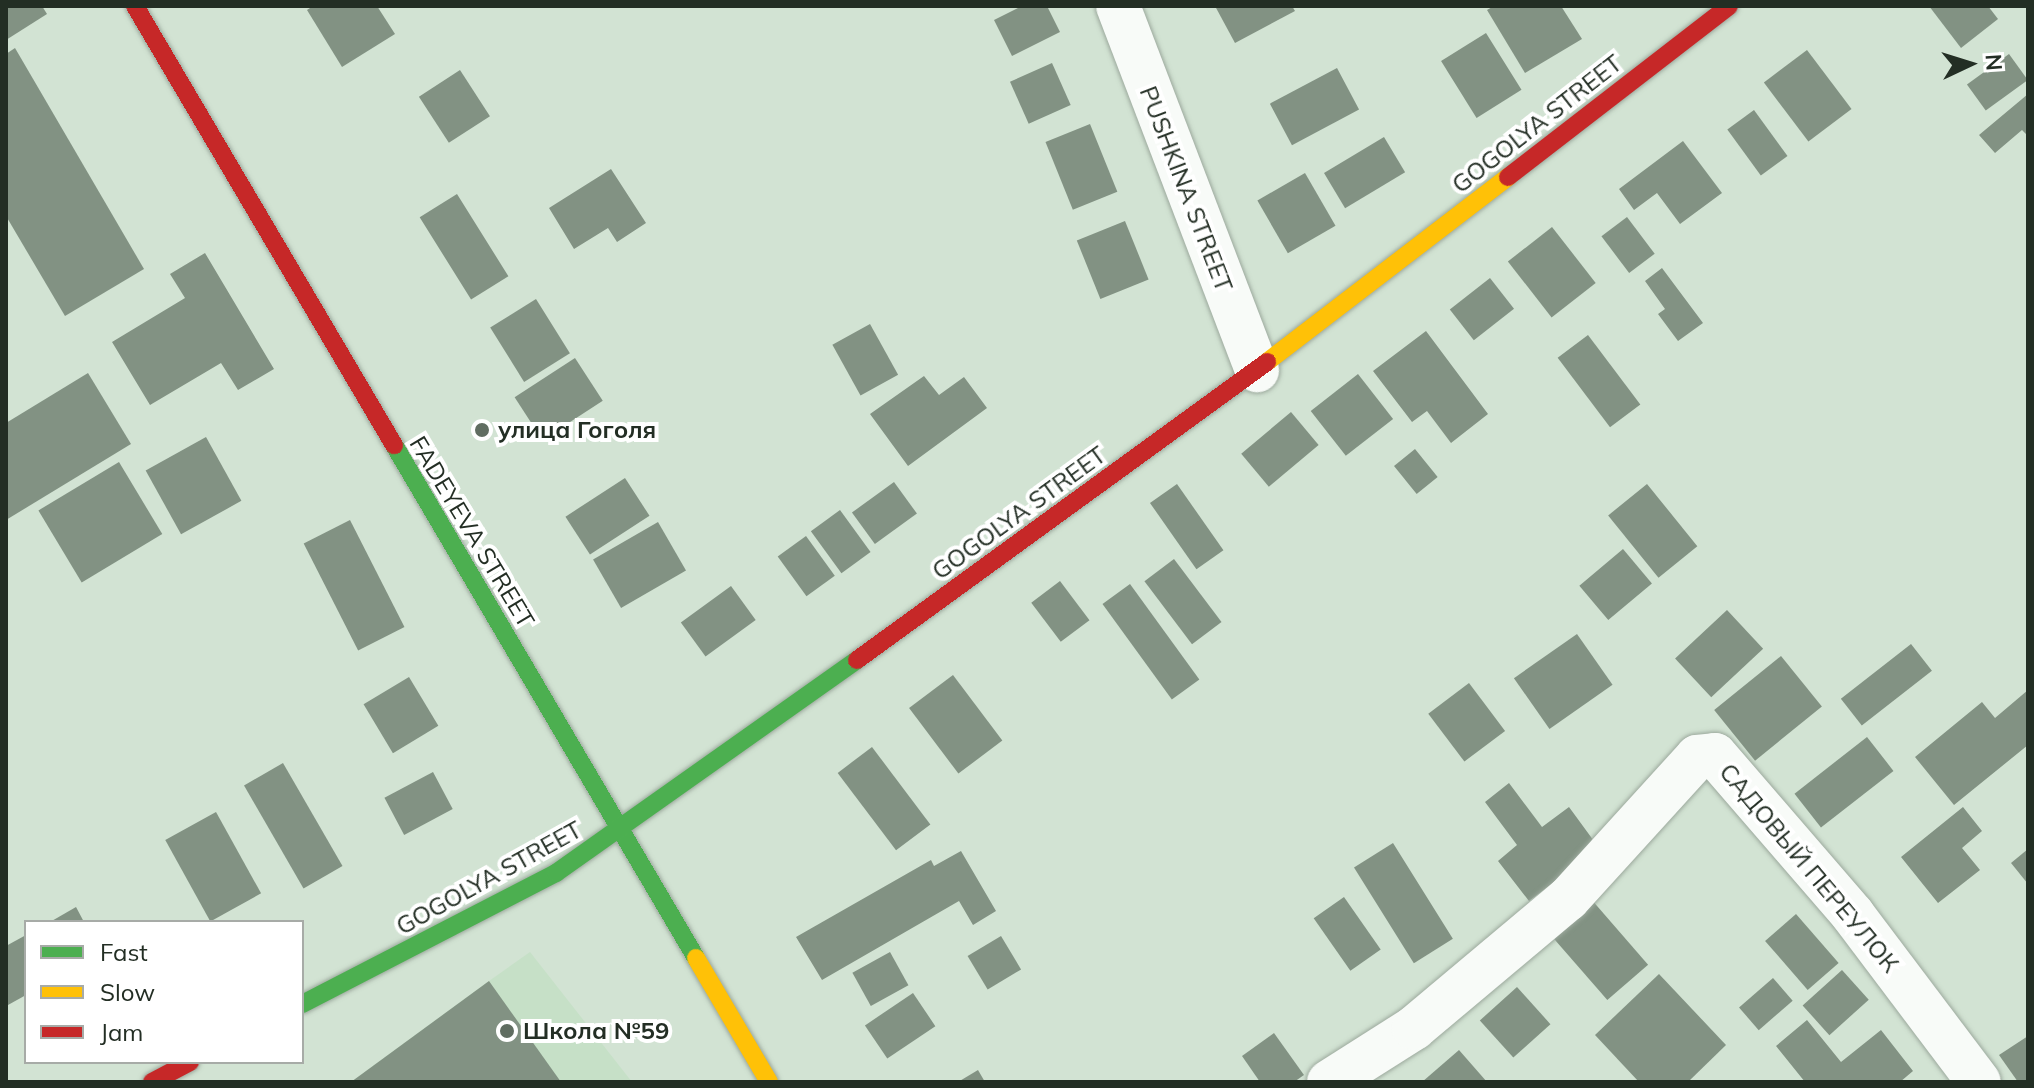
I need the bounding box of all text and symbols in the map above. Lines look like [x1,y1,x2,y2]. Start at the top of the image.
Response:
north arrow [1930,24,2010,104]
street label: GOGOLYA STREET [1446,49,1628,199]
text: N [1979,53,2008,72]
street label: PUSHKINA STREET [1134,82,1238,296]
place label: улица Гоголя [498,416,656,444]
marker: улица Гоголя [473,421,491,439]
street label: FADEYEVA STREET [404,431,540,633]
street label: GOGOLYA STREET [927,440,1111,586]
street label: САДОВЫЙ ПЕРЕУЛОК [1713,758,1905,978]
street label: GOGOLYA STREET [391,815,587,941]
legend [24,920,304,1064]
text: Fast [100,937,148,967]
text: Slow [100,977,155,1007]
text: Jam [100,1017,143,1047]
place label: Школа №59 [523,1017,669,1045]
marker: Школа №59 [498,1022,516,1040]

